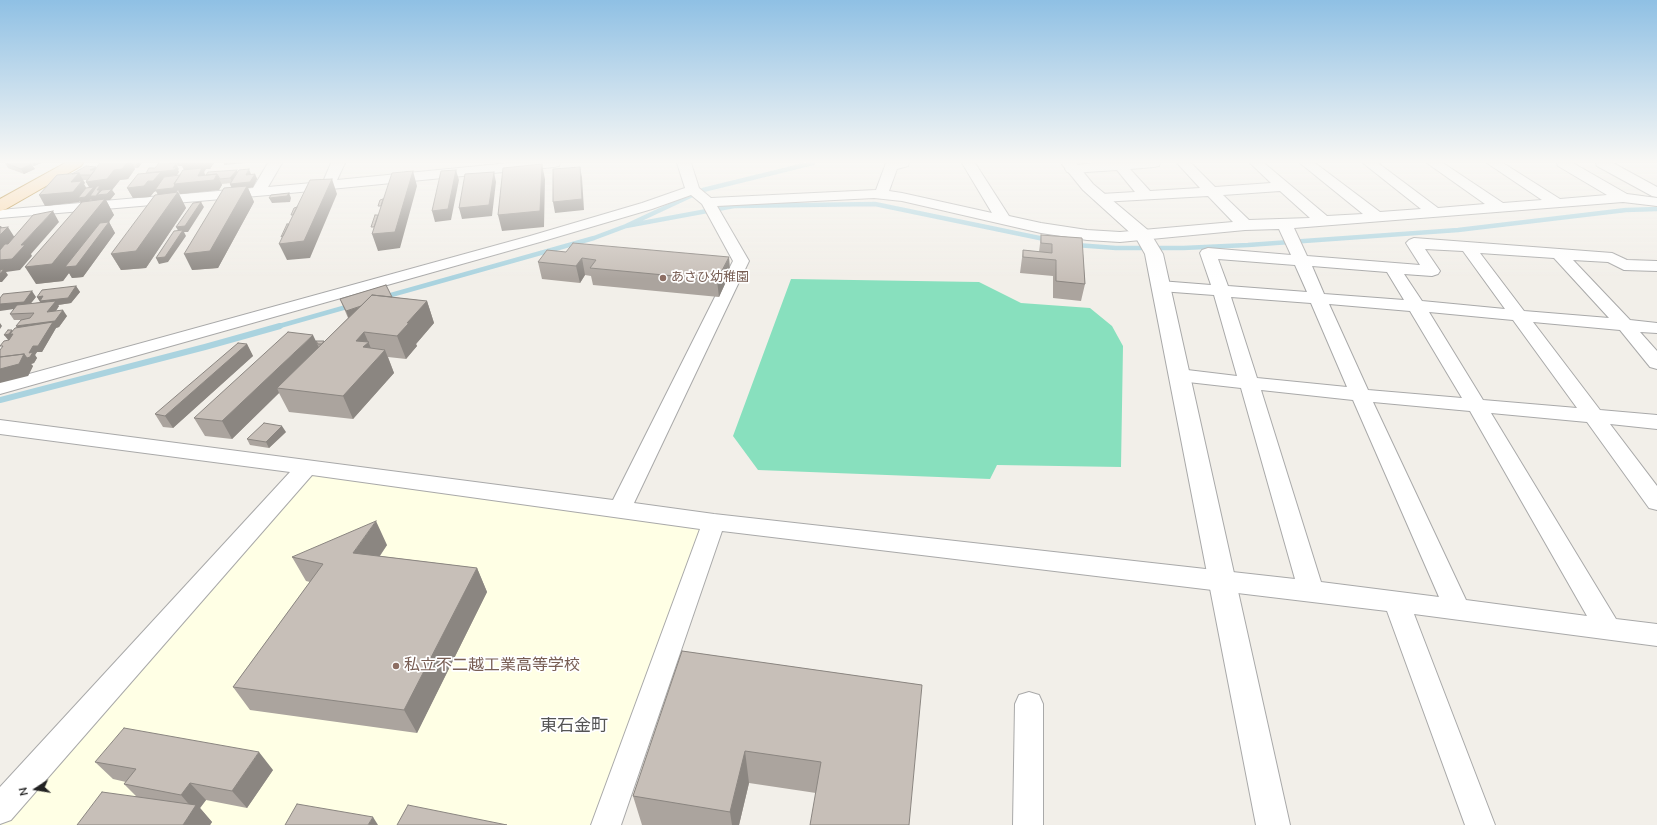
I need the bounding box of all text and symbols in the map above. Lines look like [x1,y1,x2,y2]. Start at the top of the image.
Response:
place label: あさひ幼稚園 [671,270,749,286]
marker: あさひ幼稚園 [658,273,668,283]
place label: 私立不二越工業高等学校 [404,656,580,676]
marker: 私立不二越工業高等学校 [391,661,401,671]
district label: 東石金町 [540,717,608,737]
north arrow [16,769,56,809]
text: N [16,786,32,797]

